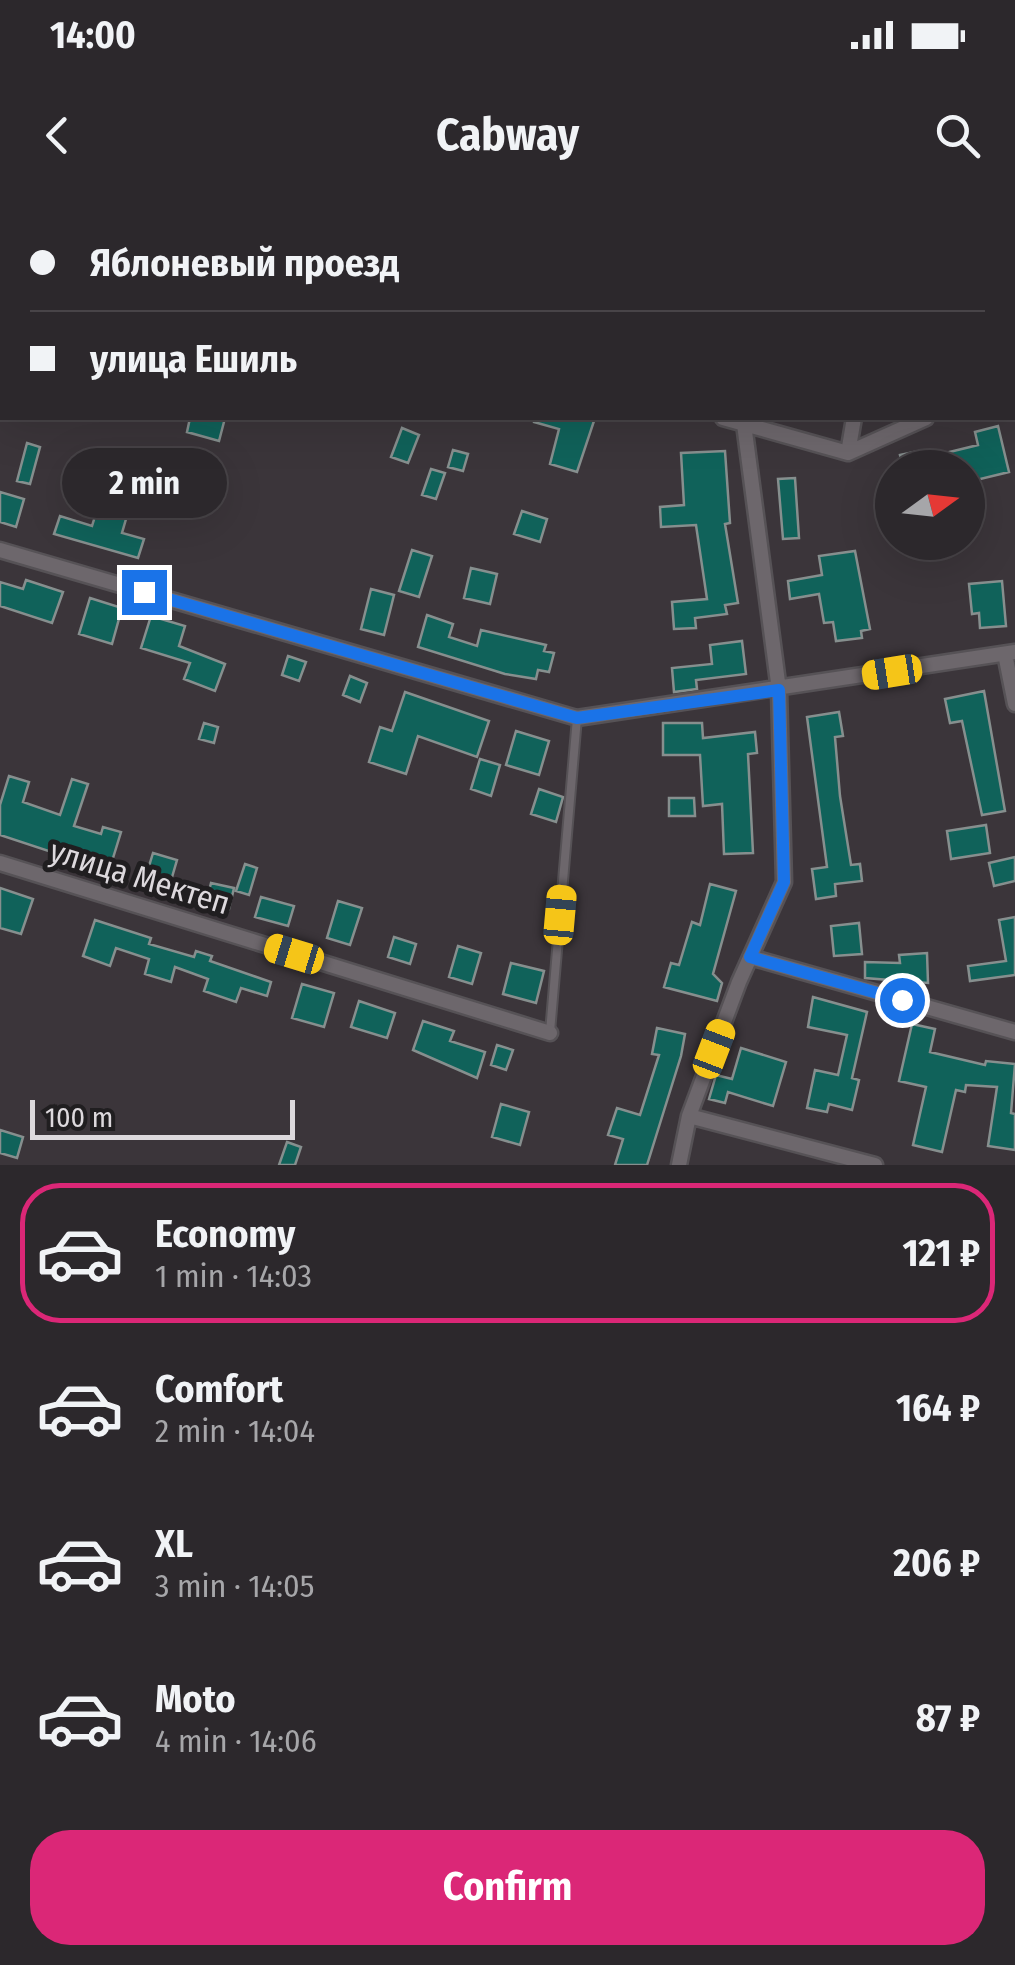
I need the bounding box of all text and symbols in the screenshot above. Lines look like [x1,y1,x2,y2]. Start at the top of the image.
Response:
text: 14:00 [50,12,136,58]
icon: back [30,108,85,163]
text: Cabway [436,108,579,162]
icon: search [930,108,985,163]
text: Яблоневый проезд [90,240,399,286]
text: улица Ешиль [90,336,297,382]
callout: 2 min [62,447,226,517]
north arrow [875,450,985,560]
map controls [875,450,985,560]
text: 2 min [109,464,180,502]
route end [122,570,167,615]
car [860,652,924,692]
street label: улица Мектеп [45,832,235,922]
car [542,884,578,946]
car [261,931,327,977]
route start [880,978,925,1023]
car [689,1016,739,1082]
scale bar [30,1095,295,1140]
text: 100 m [45,1101,113,1134]
icon: car [35,1208,125,1298]
text: Economy [155,1211,295,1257]
text: 121 ₽ [902,1230,980,1276]
text: 1 min · 14:03 [155,1257,312,1295]
icon: car [35,1363,125,1453]
text: Comfort [155,1366,283,1412]
text: 164 ₽ [896,1385,980,1431]
text: 2 min · 14:04 [155,1412,315,1450]
icon: car [35,1518,125,1608]
text: XL [155,1521,193,1567]
text: 206 ₽ [893,1540,980,1586]
text: 3 min · 14:05 [155,1567,314,1605]
icon: car [35,1673,125,1763]
text: Moto [155,1676,236,1722]
text: 87 ₽ [916,1695,980,1741]
text: 4 min · 14:06 [155,1722,317,1760]
button: Confirm [30,1830,985,1945]

